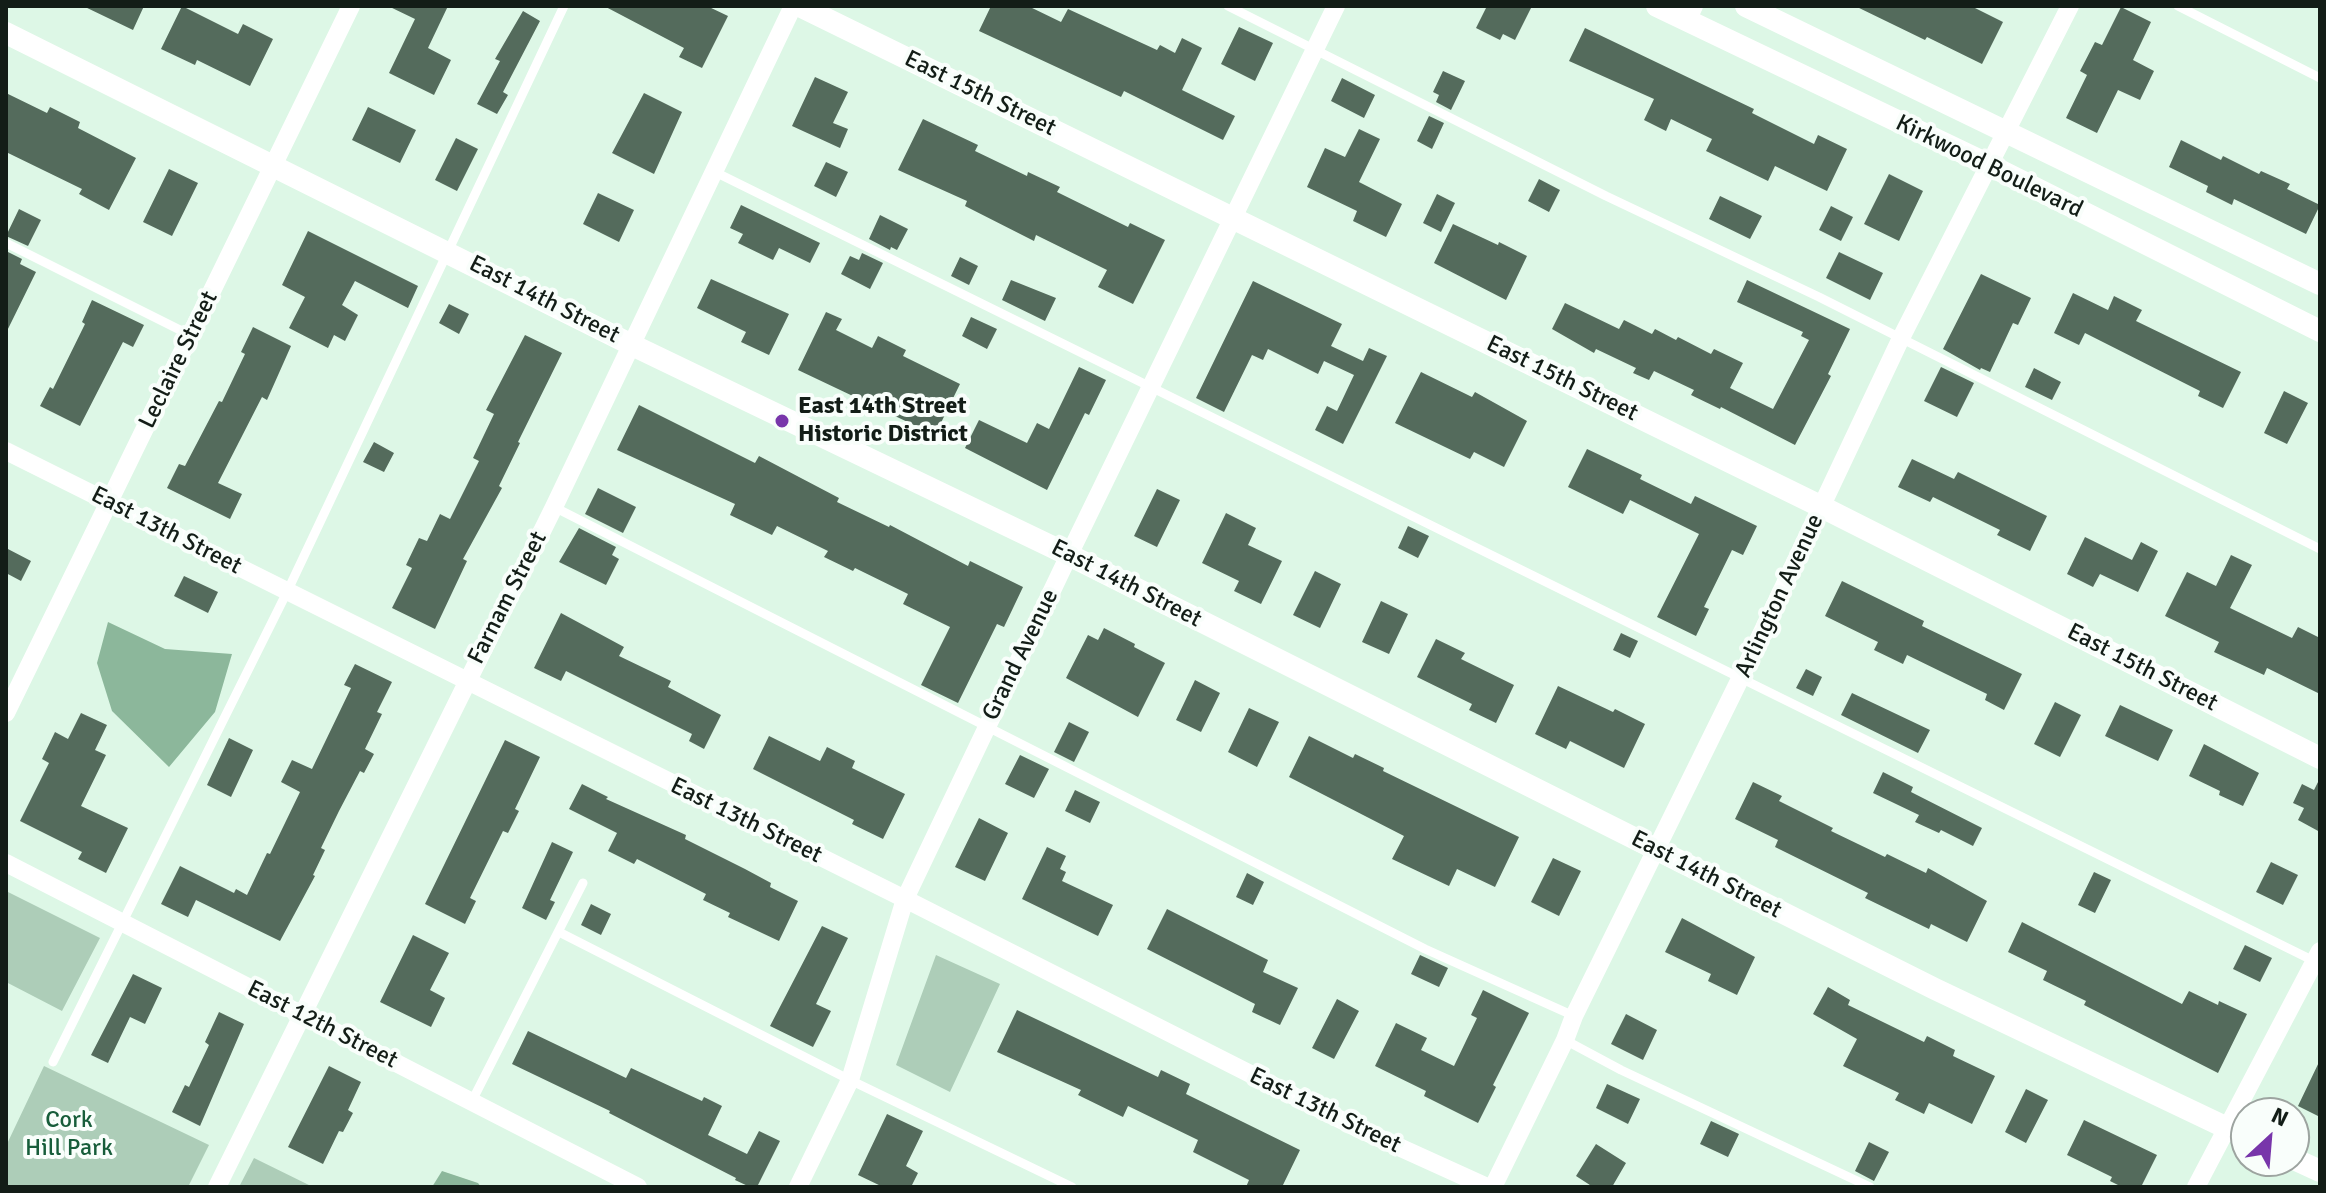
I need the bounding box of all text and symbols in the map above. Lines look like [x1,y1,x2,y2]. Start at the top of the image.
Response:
street label: East 15th Street [900,45,1060,143]
street label: Kirkwood Boulevard [1891,109,2087,225]
street label: East 14th Street [464,250,624,350]
street label: Leclaire Street [133,287,225,433]
street label: East 15th Street [1482,330,1642,428]
place label: East 14th Street Historic District [798,393,968,449]
marker: East 14th Street Historic District [773,412,791,430]
street label: East 13th Street [86,481,246,581]
street label: Arlington Avenue [1730,510,1830,682]
street label: Farnam Street [462,527,554,669]
street label: East 14th Street [1046,534,1206,634]
street label: Grand Avenue [977,585,1065,725]
street label: East 15th Street [2062,618,2222,718]
street label: East 13th Street [666,772,826,870]
street label: East 14th Street [1626,825,1786,925]
street label: East 12th Street [242,975,402,1075]
street label: East 13th Street [1245,1062,1405,1160]
north arrow [2230,1097,2310,1177]
text: N [2267,1101,2293,1132]
park label: Cork Hill Park [25,1107,113,1163]

